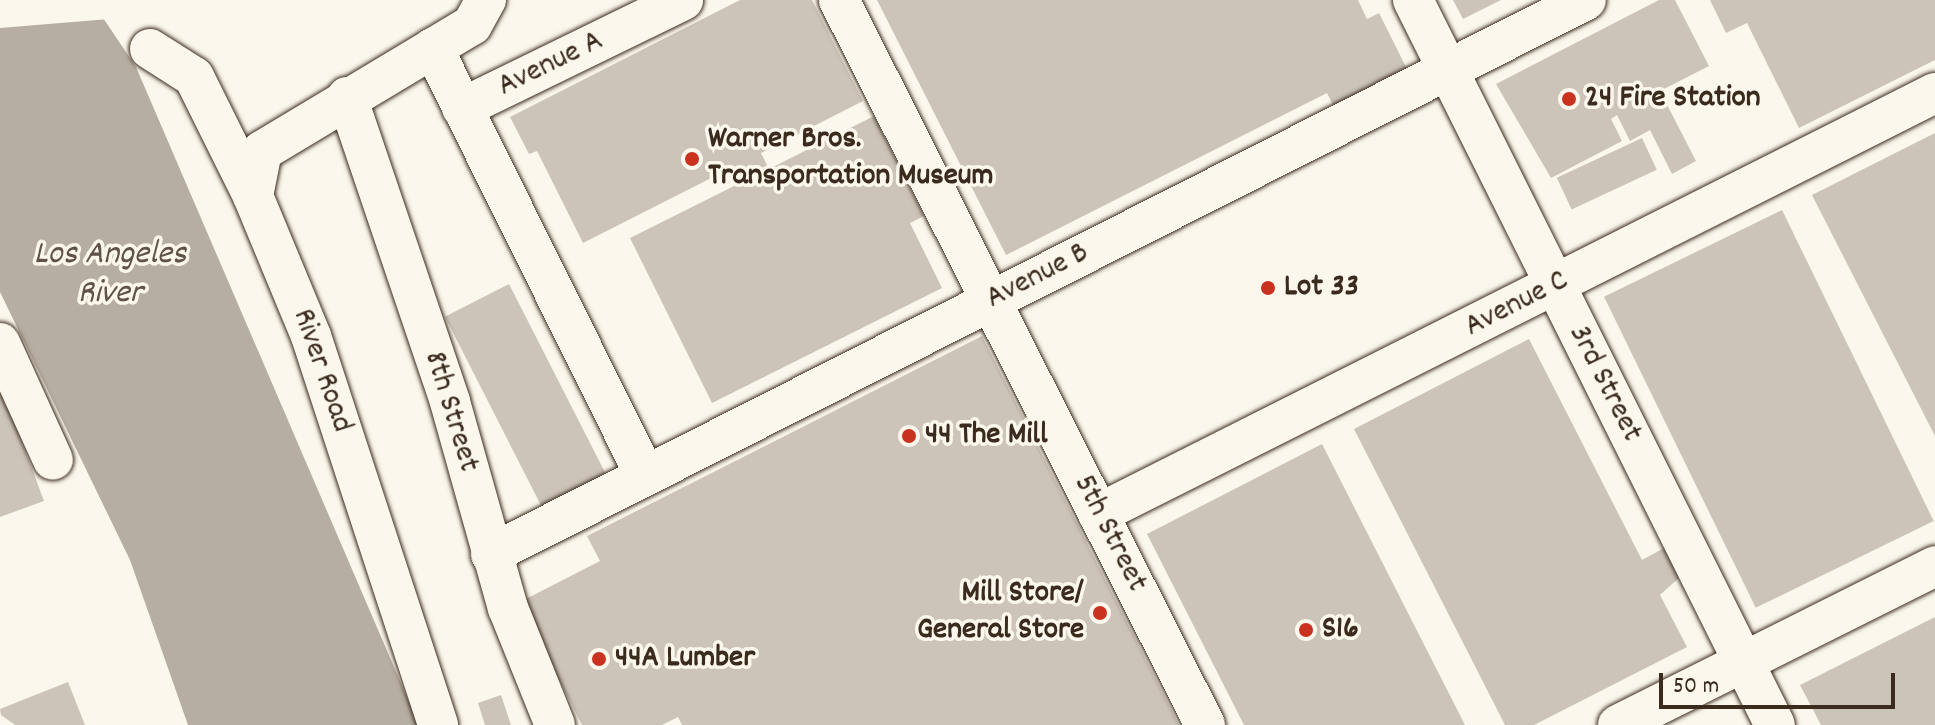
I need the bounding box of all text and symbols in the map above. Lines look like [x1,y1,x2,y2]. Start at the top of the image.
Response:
street label: Avenue A [492,23,610,107]
place label: 24 Fire Station [1585,80,1761,118]
marker: 24 Fire Station [1560,90,1578,108]
place label: Warner Bros. Transportation Museum [708,122,994,197]
marker: Warner Bros. Transportation Museum [683,150,701,168]
water label: Los Angeles River [34,235,186,314]
street label: Avenue B [980,235,1096,319]
street label: Avenue C [1459,263,1575,347]
place label: Lot 33 [1284,269,1359,307]
marker: Lot 33 [1259,279,1277,297]
street label: River Road [282,304,360,438]
street label: 3rd Street [1558,319,1650,449]
street label: 8th Street [413,347,487,477]
place label: 44 The Mill [925,417,1048,455]
marker: 44 The Mill [900,427,918,445]
street label: 5th Street [1063,469,1155,599]
place label: Mill Store/ General Store [917,576,1084,651]
marker: Mill Store/ General Store [1091,604,1109,622]
place label: S16 [1322,611,1359,649]
marker: S16 [1297,621,1315,639]
place label: 44A Lumber [615,640,755,678]
marker: 44A Lumber [590,650,608,668]
scale bar [1663,657,1899,707]
text: 50 m [1673,670,1719,704]

